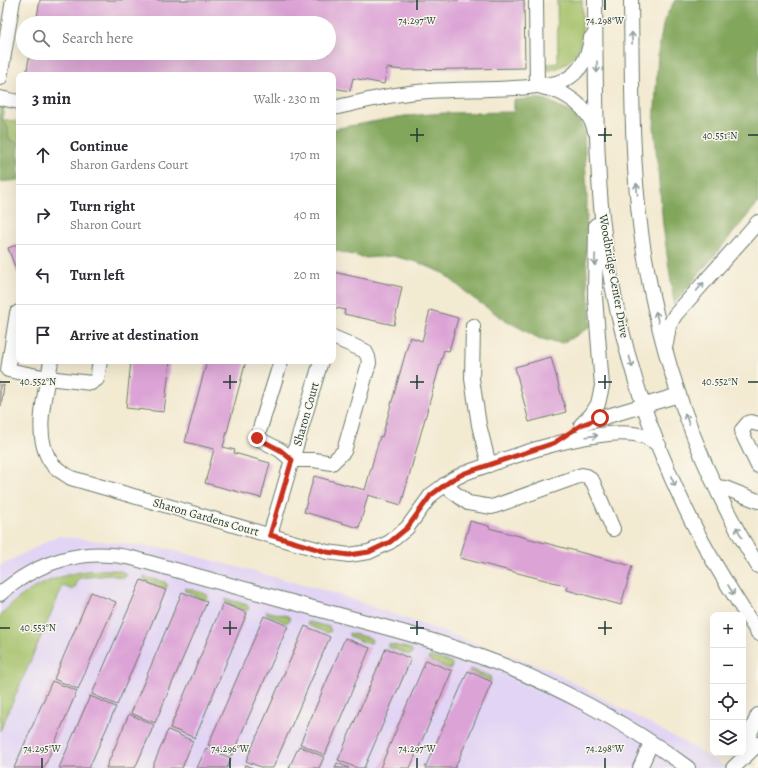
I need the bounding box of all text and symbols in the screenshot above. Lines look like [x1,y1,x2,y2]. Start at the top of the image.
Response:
text: 74.297°W [398,14,436,27]
text: 74.298°W [586,14,625,27]
search box [16,16,336,60]
icon: search [30,27,52,49]
text: Search here [62,28,133,48]
one-way arrow [628,32,635,45]
one-way arrow [593,60,600,73]
text: 3 min [32,87,71,110]
text: Walk · 230 m [254,90,320,107]
text: 40.551°N [702,129,738,142]
text: Continue [70,136,128,156]
icon: ahead [32,144,54,166]
text: 170 m [290,146,320,163]
text: Sharon Gardens Court [70,156,189,173]
one-way arrow [633,183,640,196]
text: Turn right [70,196,135,216]
icon: right [32,204,54,226]
text: 40 m [294,206,320,223]
street label: Woodbridge Center Drive [595,212,633,339]
text: Sharon Court [70,216,141,233]
one-way arrow [592,253,599,266]
icon: left [32,264,54,286]
text: Turn left [70,265,125,285]
text: 20 m [294,266,320,283]
one-way arrow [695,282,704,292]
one-way arrow [653,311,660,324]
icon: arrive [32,324,54,346]
text: Arrive at destination [70,325,199,345]
one-way arrow [628,355,635,368]
text: 40.552°N [20,375,56,388]
text: 40.552°N [702,375,738,388]
street label: Sharon Court [289,380,323,448]
route start [591,409,609,427]
one-way arrow [683,413,691,425]
route end [248,429,266,447]
one-way arrow [586,432,599,440]
one-way arrow [670,475,678,487]
street label: Sharon Gardens Court [151,494,261,540]
one-way arrow [735,526,742,538]
one-way arrow [727,584,735,596]
map controls [710,612,746,756]
button: + [710,612,746,648]
text: 40.553°N [20,621,56,634]
button: − [710,648,746,684]
button: locate [710,684,746,720]
button: layers [710,720,746,756]
text: 74.295°W [23,742,62,755]
text: 74.296°W [211,742,250,755]
text: 74.297°W [398,742,436,755]
text: 74.298°W [586,742,625,755]

